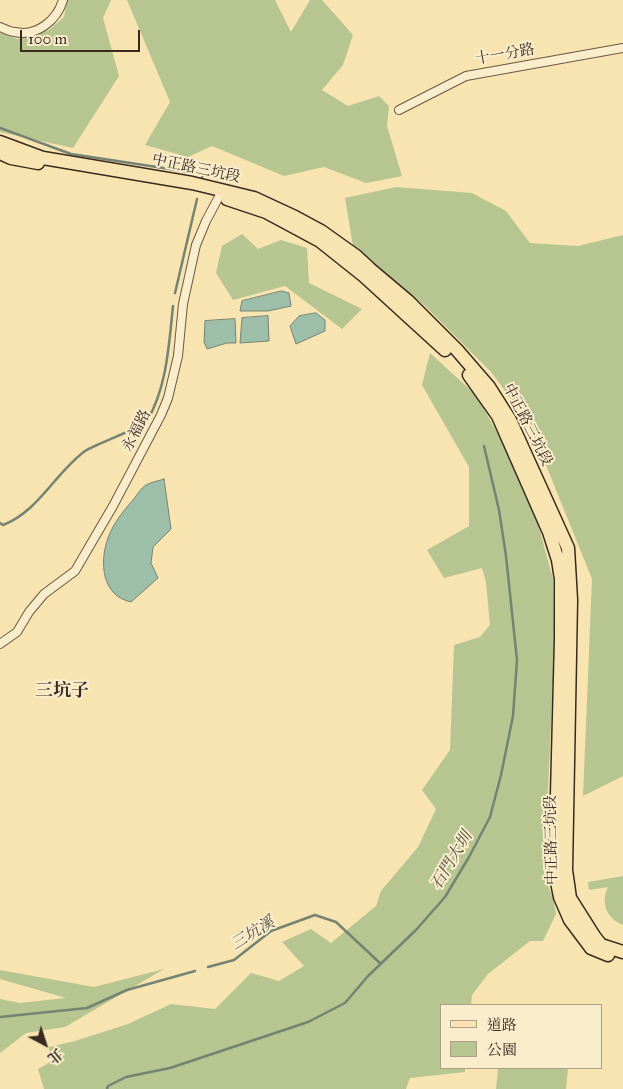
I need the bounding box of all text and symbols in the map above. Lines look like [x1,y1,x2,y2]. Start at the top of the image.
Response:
scale bar [22,20,142,52]
text: 100 m [28,30,67,48]
street label: 十一分路 [474,41,536,69]
street label: 中正路三坑段 [150,151,242,187]
street label: 中正路三坑段 [499,381,555,469]
street label: 永福路 [119,407,155,455]
district label: 三坑子 [35,681,89,703]
street label: 中正路三坑段 [542,795,562,885]
water label: 石門大圳 [427,829,477,893]
water label: 三坑溪 [228,913,278,955]
legend [440,1004,603,1069]
text: 道路 [487,1016,517,1034]
north arrow [20,1019,70,1069]
text: 公園 [487,1041,517,1059]
text: 北 [44,1045,66,1067]

